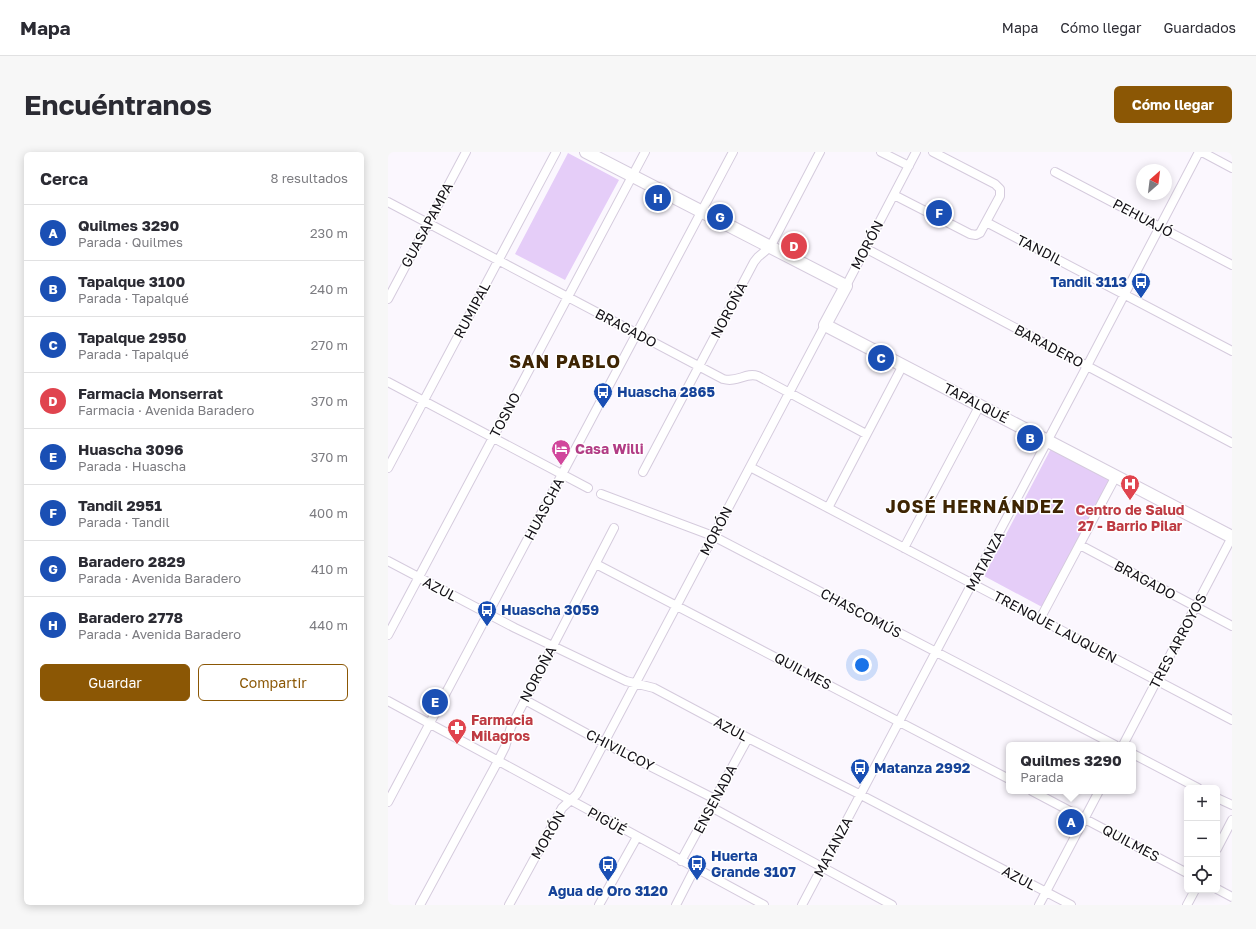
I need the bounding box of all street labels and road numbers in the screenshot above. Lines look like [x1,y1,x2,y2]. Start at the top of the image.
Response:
street label: GUASAPAMPA [397,179,456,270]
street label: PEHUAJÓ [1110,195,1176,241]
street label: MORÓN [847,217,886,272]
street label: TANDIL [1014,231,1066,268]
street label: NOROÑA [707,278,751,341]
street label: RUMIPAL [450,279,493,341]
street label: BRAGADO [593,304,660,351]
street label: BARADERO [1012,320,1087,371]
street label: TAPALQUÉ [941,379,1012,426]
street label: TOSNO [486,389,524,440]
street label: HUASCHA [520,474,567,543]
street label: MORÓN [696,503,735,558]
street label: MATANZA [962,527,1008,594]
street label: BRAGADO [1112,556,1179,603]
street label: AZUL [420,573,460,605]
street label: CHASCOMÚS [818,584,905,641]
street label: TRENQUE LAUQUEN [991,587,1120,666]
street label: TRES ARROYOS [1145,590,1210,691]
street label: NOROÑA [516,642,560,705]
street label: QUILMES [772,648,835,693]
street label: AZUL [711,713,751,745]
street label: CHIVILCOY [583,725,657,774]
street label: ENSENADA [689,761,740,836]
street label: PIGÜÉ [585,803,630,838]
street label: MORÓN [527,808,568,862]
street label: MATANZA [810,813,856,880]
street label: QUILMES [1100,820,1163,865]
street label: AZUL [999,862,1039,894]

